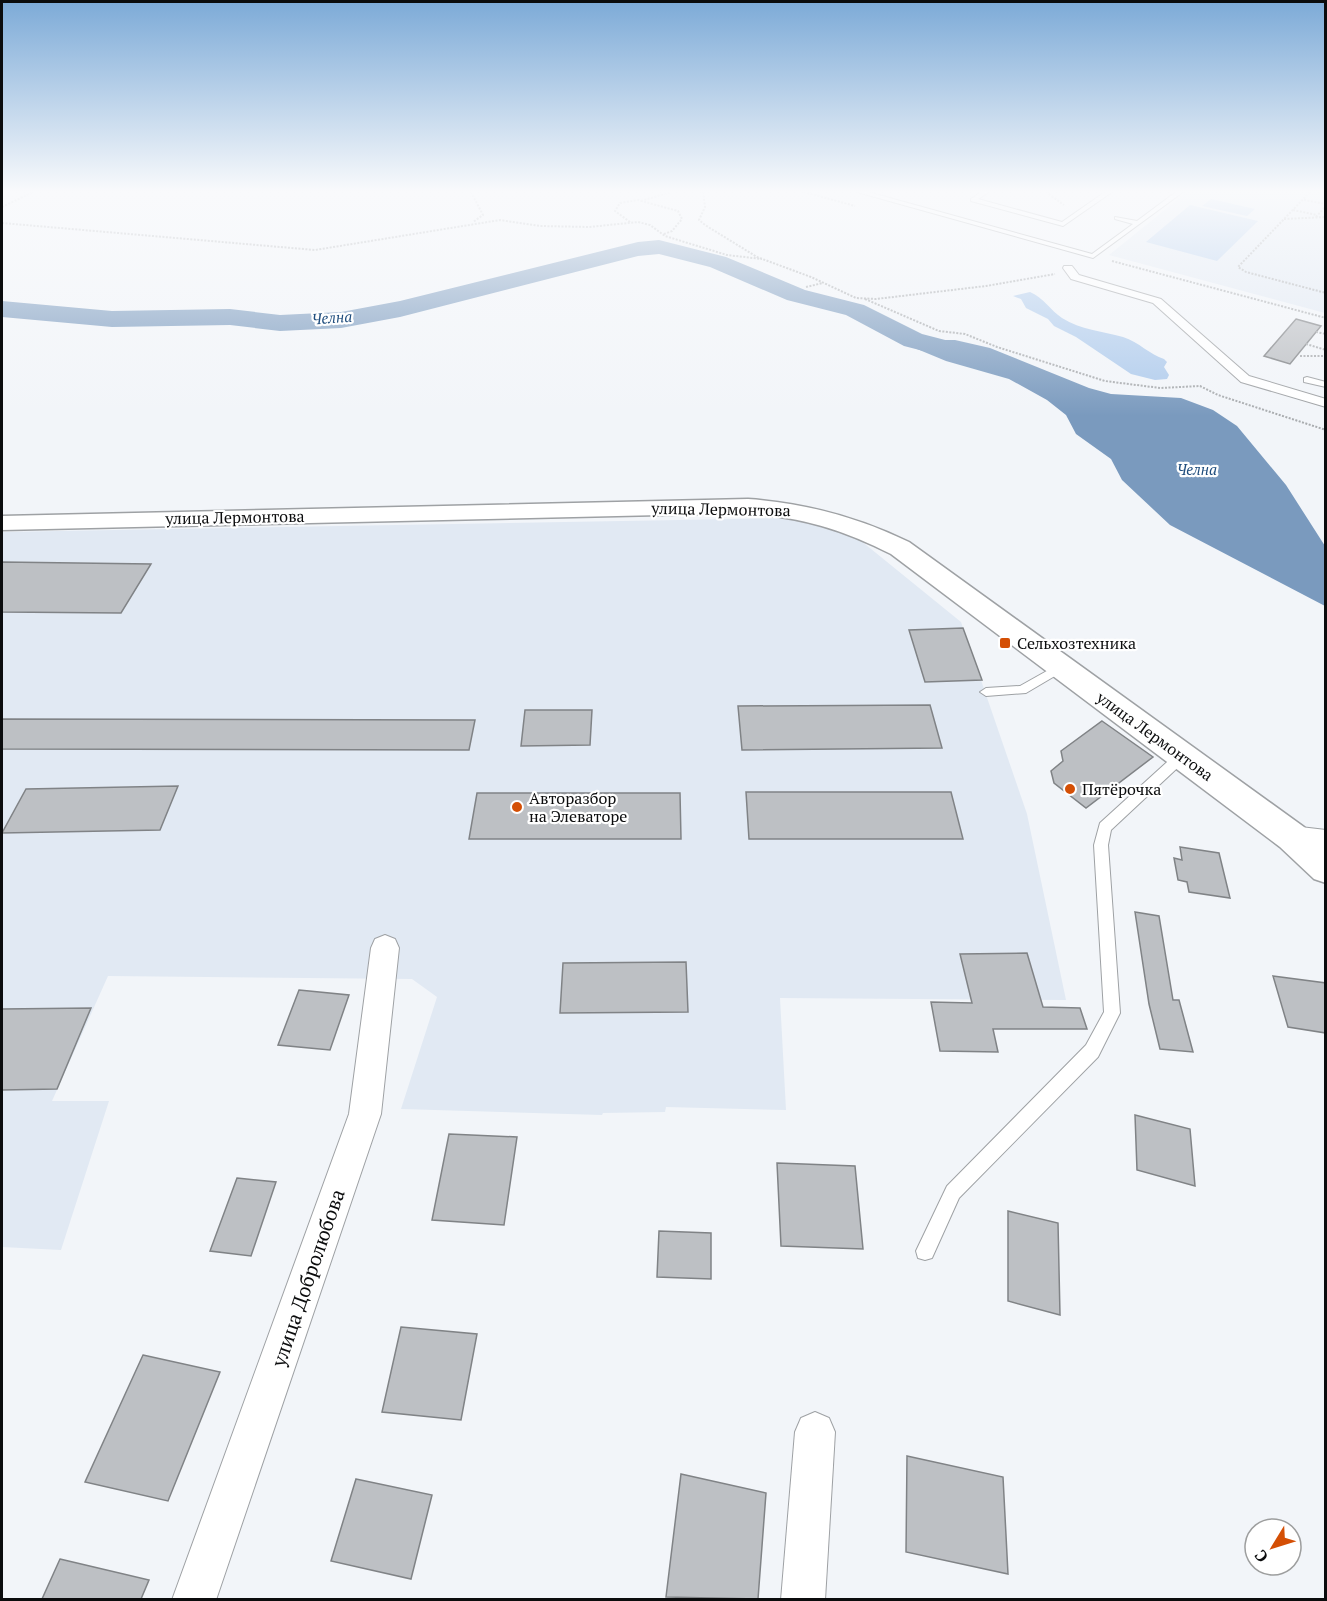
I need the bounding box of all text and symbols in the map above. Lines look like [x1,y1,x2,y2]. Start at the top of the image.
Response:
water label: Челна [311,306,353,328]
water label: Челна [1177,459,1217,479]
street label: улица Лермонтова [650,497,791,521]
street label: улица Лермонтова [164,505,305,529]
place label: Сельхозтехника [1017,632,1136,654]
marker: Сельхозтехника [998,636,1012,650]
street label: улица Лермонтова [1091,686,1218,786]
place label: Пятёрочка [1082,778,1161,800]
marker: Пятёрочка [1063,782,1077,796]
place label: Авторазбор на Элеваторе [529,787,627,827]
marker: Авторазбор на Элеваторе [510,800,524,814]
street label: улица Добролюбова [264,1185,351,1371]
north arrow [1243,1517,1303,1577]
text: С [1249,1545,1273,1567]

